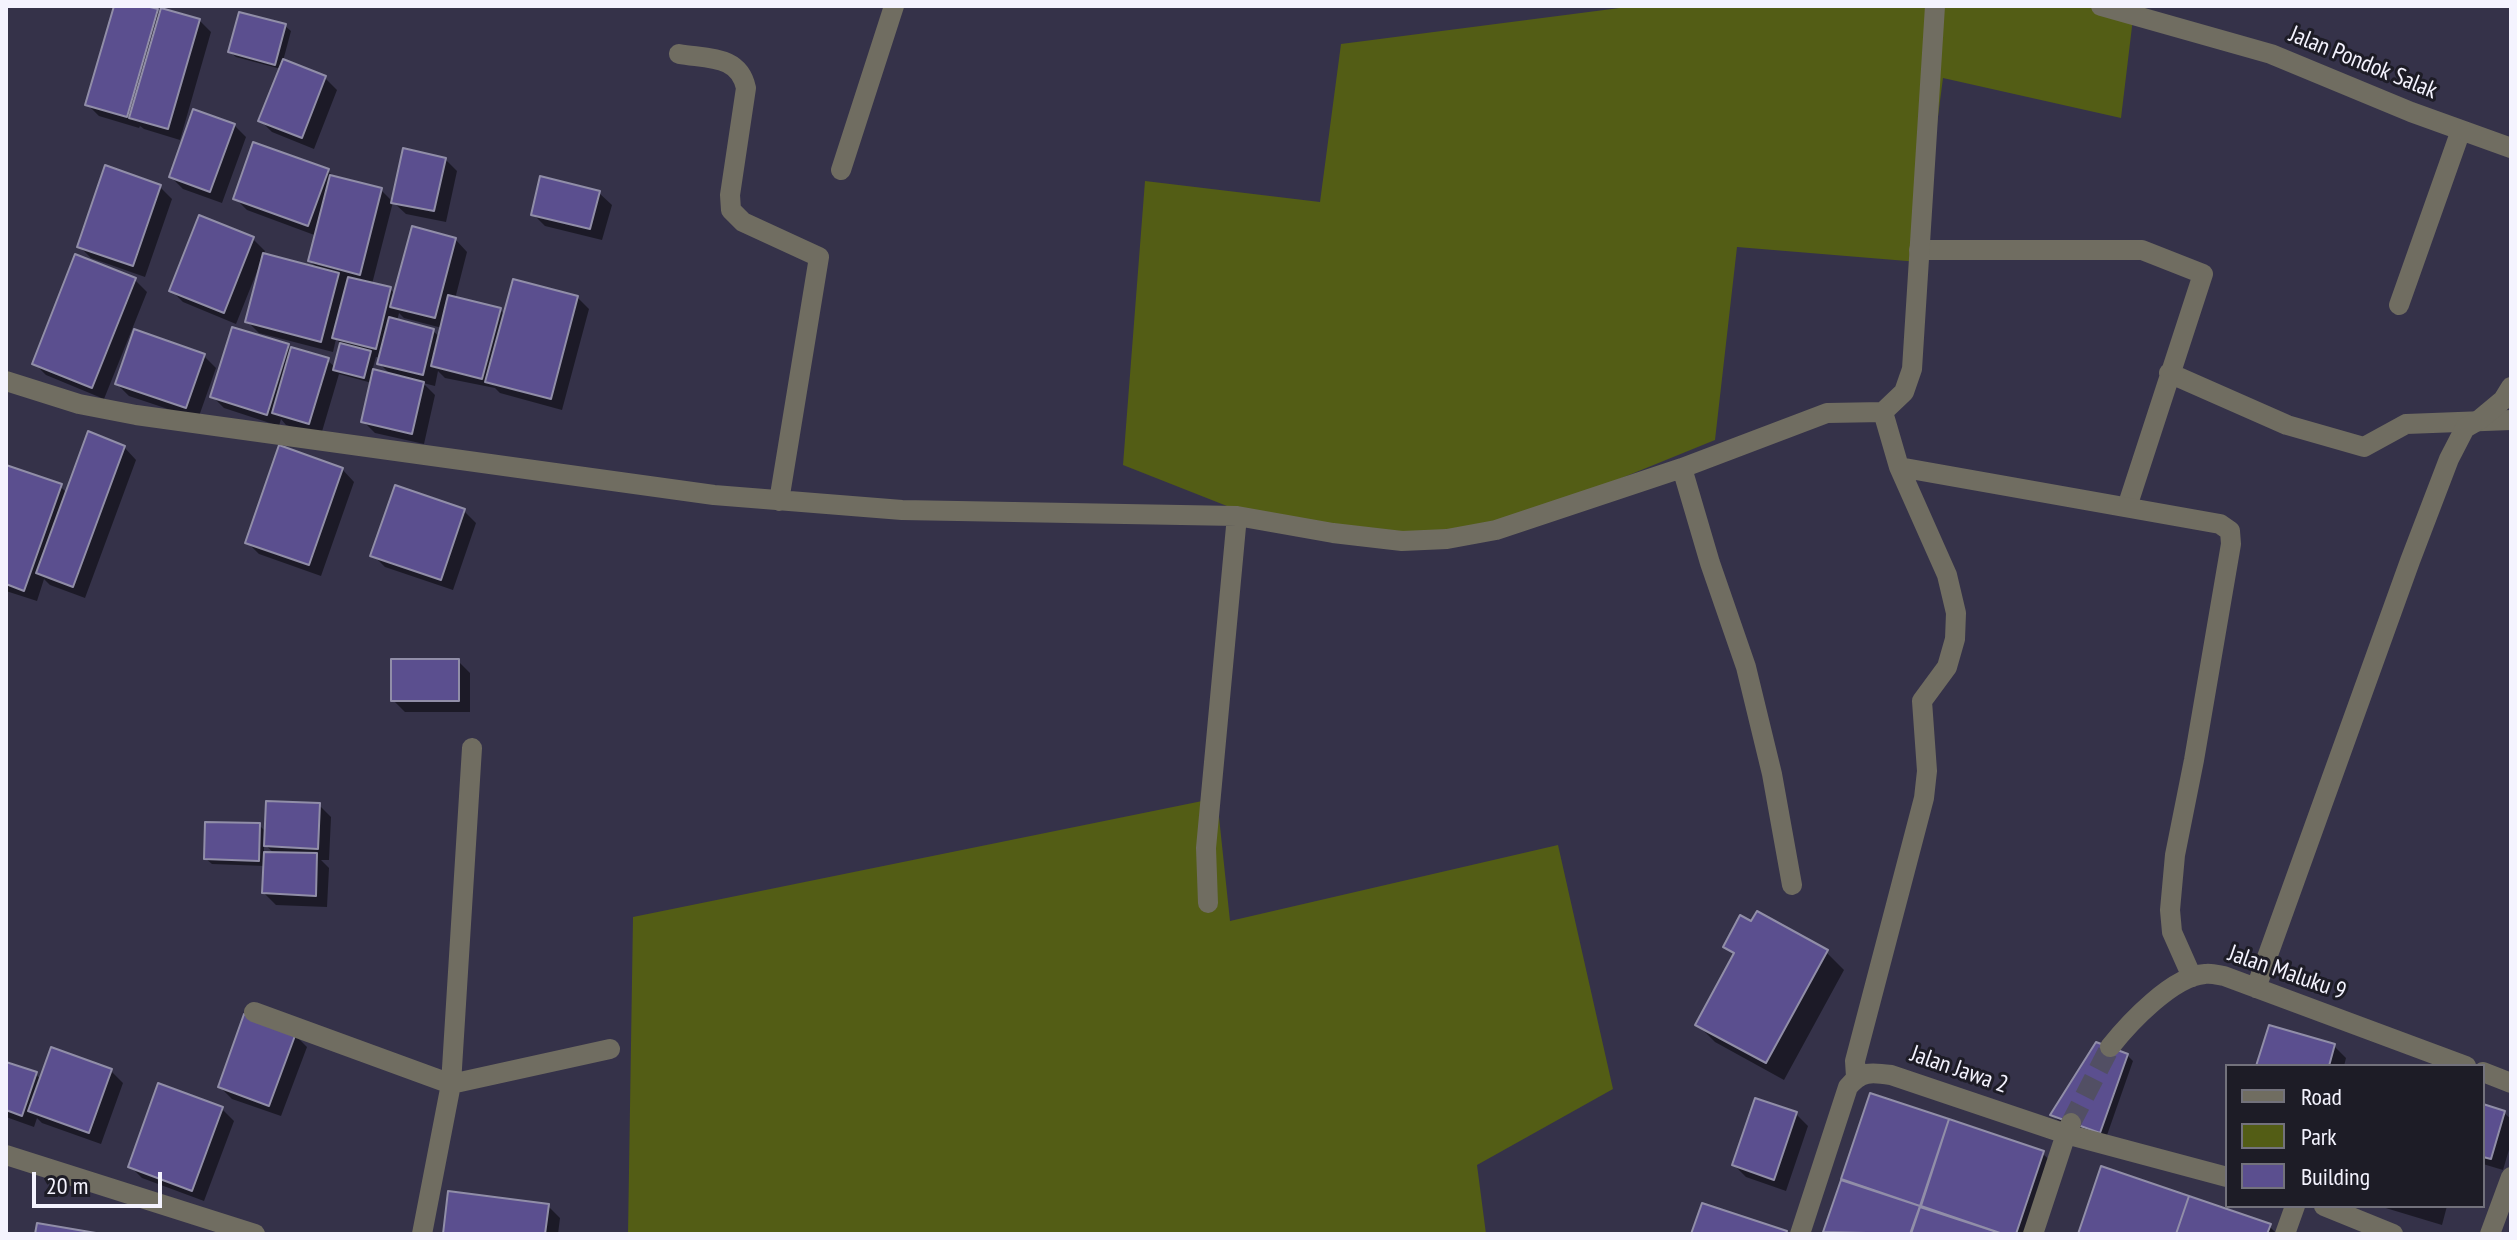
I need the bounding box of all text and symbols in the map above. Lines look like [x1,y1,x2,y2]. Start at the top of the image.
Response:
street label: Jalan Pondok Salak [2285,20,2441,106]
street label: Jalan Maluku 9 [2224,939,2350,1007]
street label: Jalan Jawa 2 [1906,1040,2012,1100]
legend [2225,1064,2485,1208]
text: Road [2301,1081,2342,1112]
text: Park [2301,1121,2337,1152]
scale bar [36,1156,166,1206]
text: Building [2301,1161,2370,1192]
text: 20 m [46,1170,88,1201]

